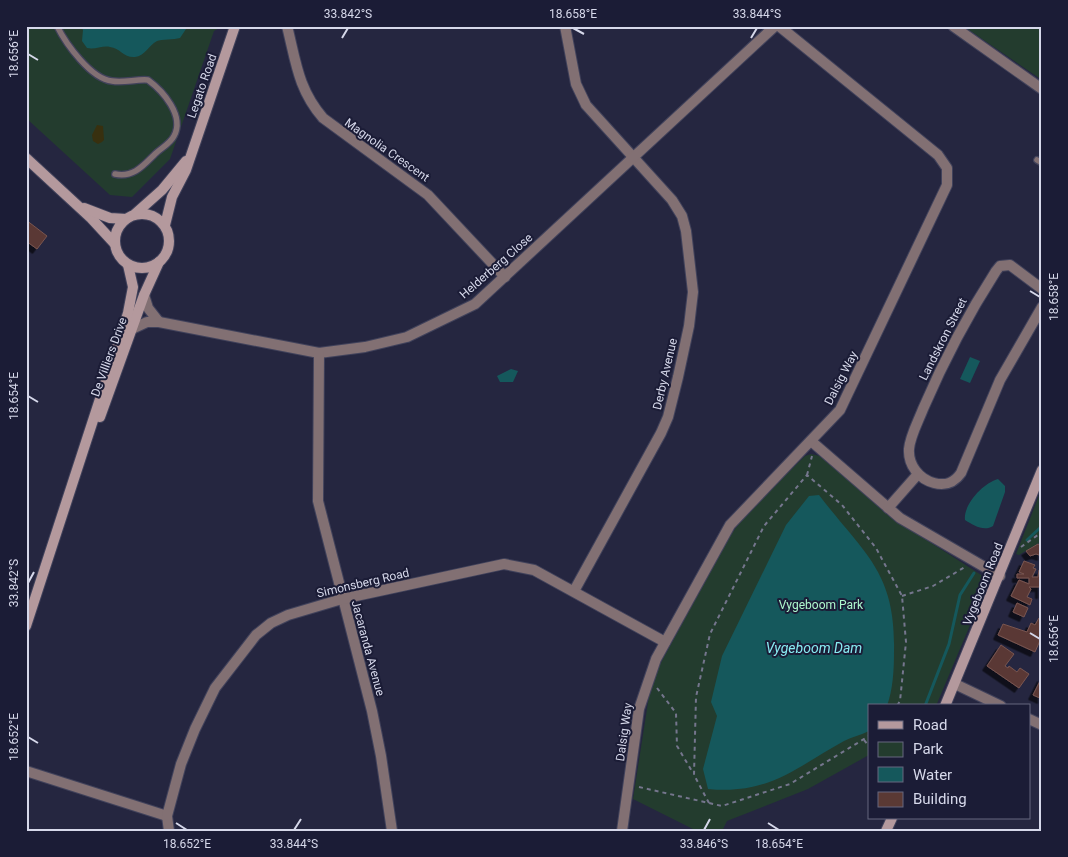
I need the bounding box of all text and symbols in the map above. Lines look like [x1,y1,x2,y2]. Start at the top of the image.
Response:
text: 33.842°S [324,7,372,21]
text: 18.658°E [549,7,597,21]
text: 33.844°S [733,7,781,21]
text: 18.656°E [7,30,21,78]
street label: Legato Road [184,52,220,120]
street label: Magnolia Crescent [342,116,432,184]
street label: Helderberg Close [457,231,535,301]
text: 18.658°E [1047,273,1061,321]
street label: Landskron Street [916,295,970,383]
street label: De Villiers Drive [88,316,130,398]
street label: Derby Avenue [650,337,680,411]
street label: Dalsig Way [821,348,861,407]
text: 18.654°E [7,372,21,420]
street label: Vygeboom Road [960,541,1006,627]
text: 33.842°S [7,559,21,607]
street label: Simonsberg Road [315,566,411,600]
park label: Vygeboom Park [779,598,864,612]
street label: Jacaranda Avenue [348,599,388,697]
text: 18.656°E [1047,615,1061,663]
water label: Vygeboom Dam [766,640,862,656]
street label: Dalsig Way [613,702,635,762]
legend [868,704,1030,820]
text: 18.652°E [7,713,21,761]
text: Road [913,716,947,734]
text: Park [913,740,944,758]
text: Water [913,766,952,784]
text: Building [913,790,967,808]
text: 18.652°E [163,837,211,851]
text: 33.844°S [270,837,318,851]
text: 33.846°S [680,837,728,851]
text: 18.654°E [755,837,803,851]

